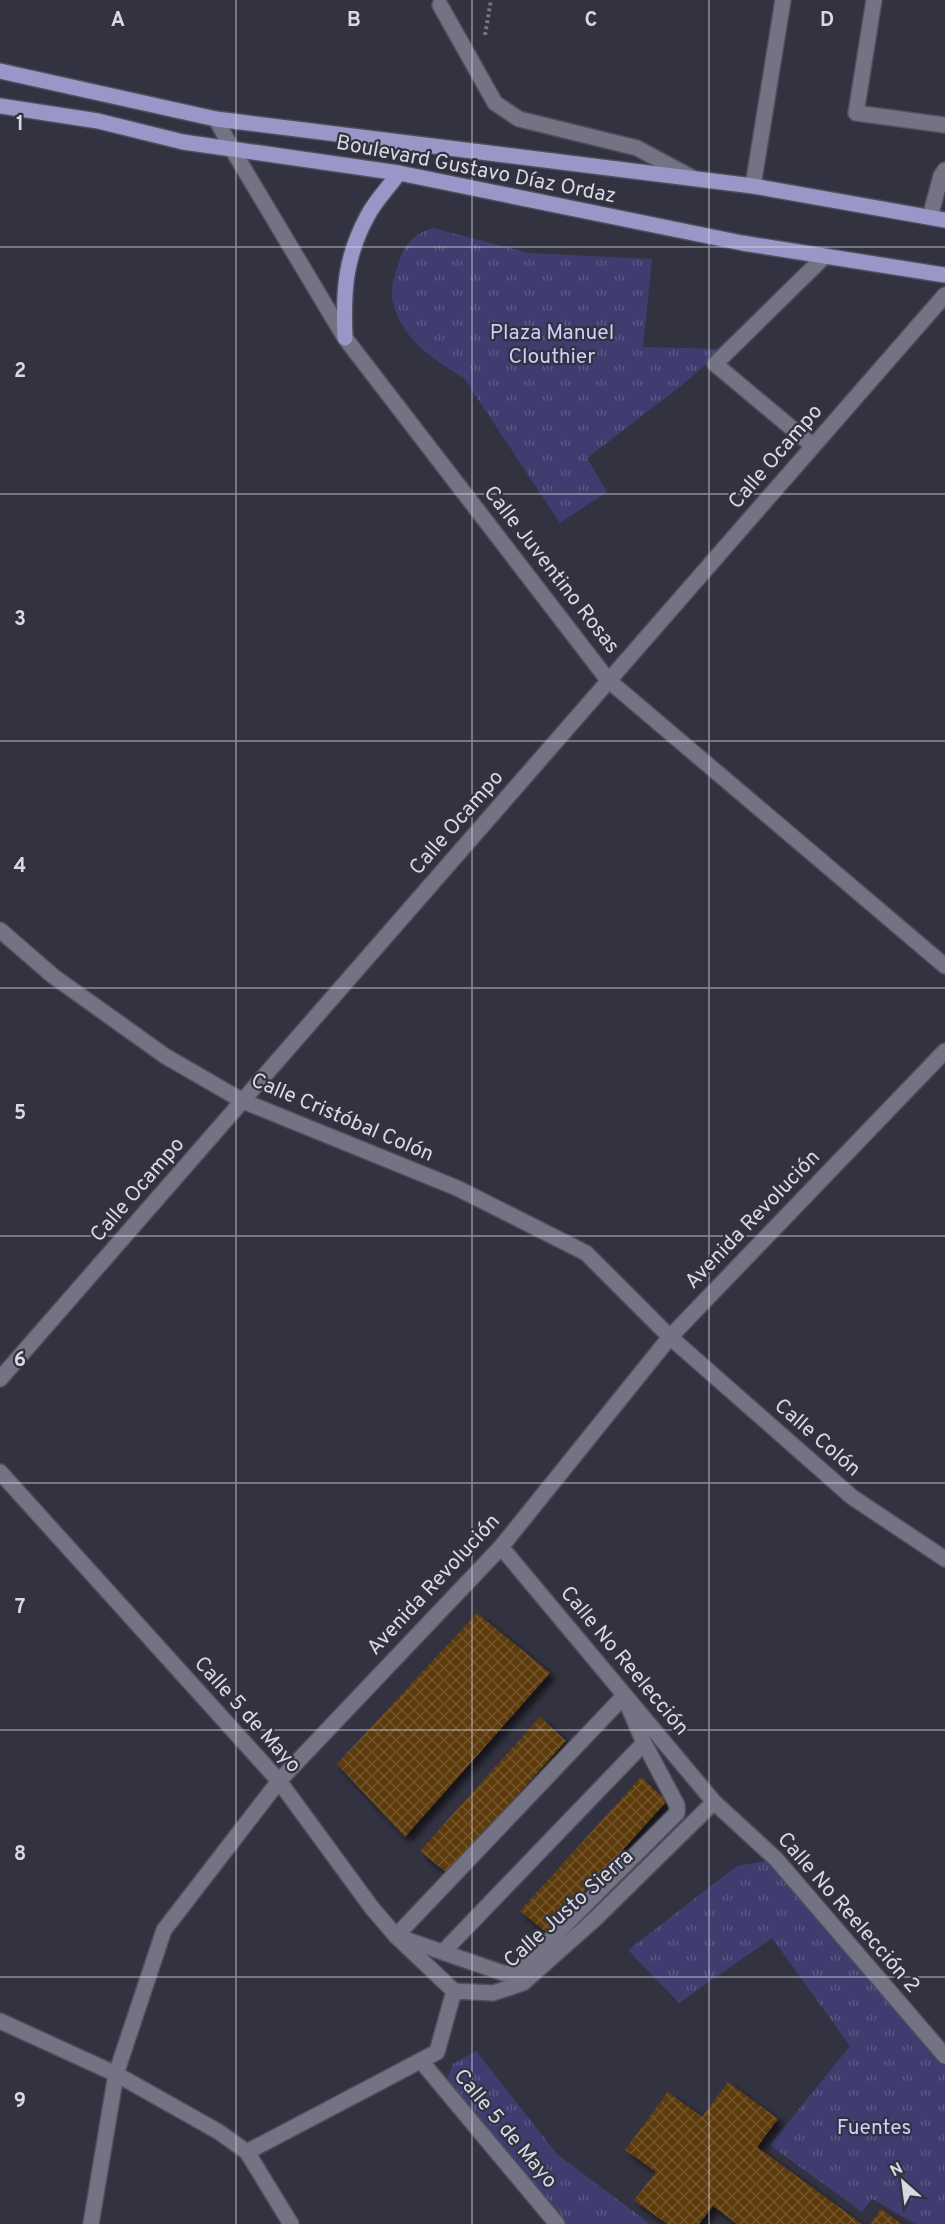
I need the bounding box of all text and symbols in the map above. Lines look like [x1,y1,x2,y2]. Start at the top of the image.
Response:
text: A [111,8,125,34]
text: B [347,8,361,34]
text: C [585,8,597,34]
text: D [820,8,834,34]
text: 1 [16,112,24,138]
street label: Boulevard Gustavo Díaz Ordaz [334,130,618,210]
park label: Plaza Manuel Clouthier [490,320,614,371]
text: 2 [14,359,26,385]
street label: Calle Ocampo [723,399,829,515]
street label: Calle Juventino Rosas [477,480,625,660]
text: 3 [14,607,26,633]
street label: Calle Ocampo [404,765,510,881]
text: 4 [14,854,26,880]
street label: Calle Cristóbal Colón [247,1067,437,1169]
text: 5 [14,1101,26,1127]
street label: Calle Ocampo [85,1132,191,1248]
street label: Avenida Revolución [680,1145,826,1295]
text: 6 [14,1348,26,1374]
street label: Calle Colón [768,1393,866,1483]
street label: Avenida Revolución [362,1509,506,1661]
street label: Calle No Reelección [554,1581,694,1741]
text: 7 [15,1595,25,1621]
street label: Calle 5 de Mayo [187,1651,307,1779]
street label: Calle No Reelección 2 [771,1827,925,1999]
text: 8 [14,1842,26,1868]
street label: Calle Justo Sierra [498,1844,640,1974]
street label: Calle 5 de Mayo [447,2064,563,2194]
text: 9 [14,2089,26,2115]
park label: Fuentes [837,2115,911,2142]
north arrow [873,2152,933,2212]
text: N [887,2159,907,2182]

